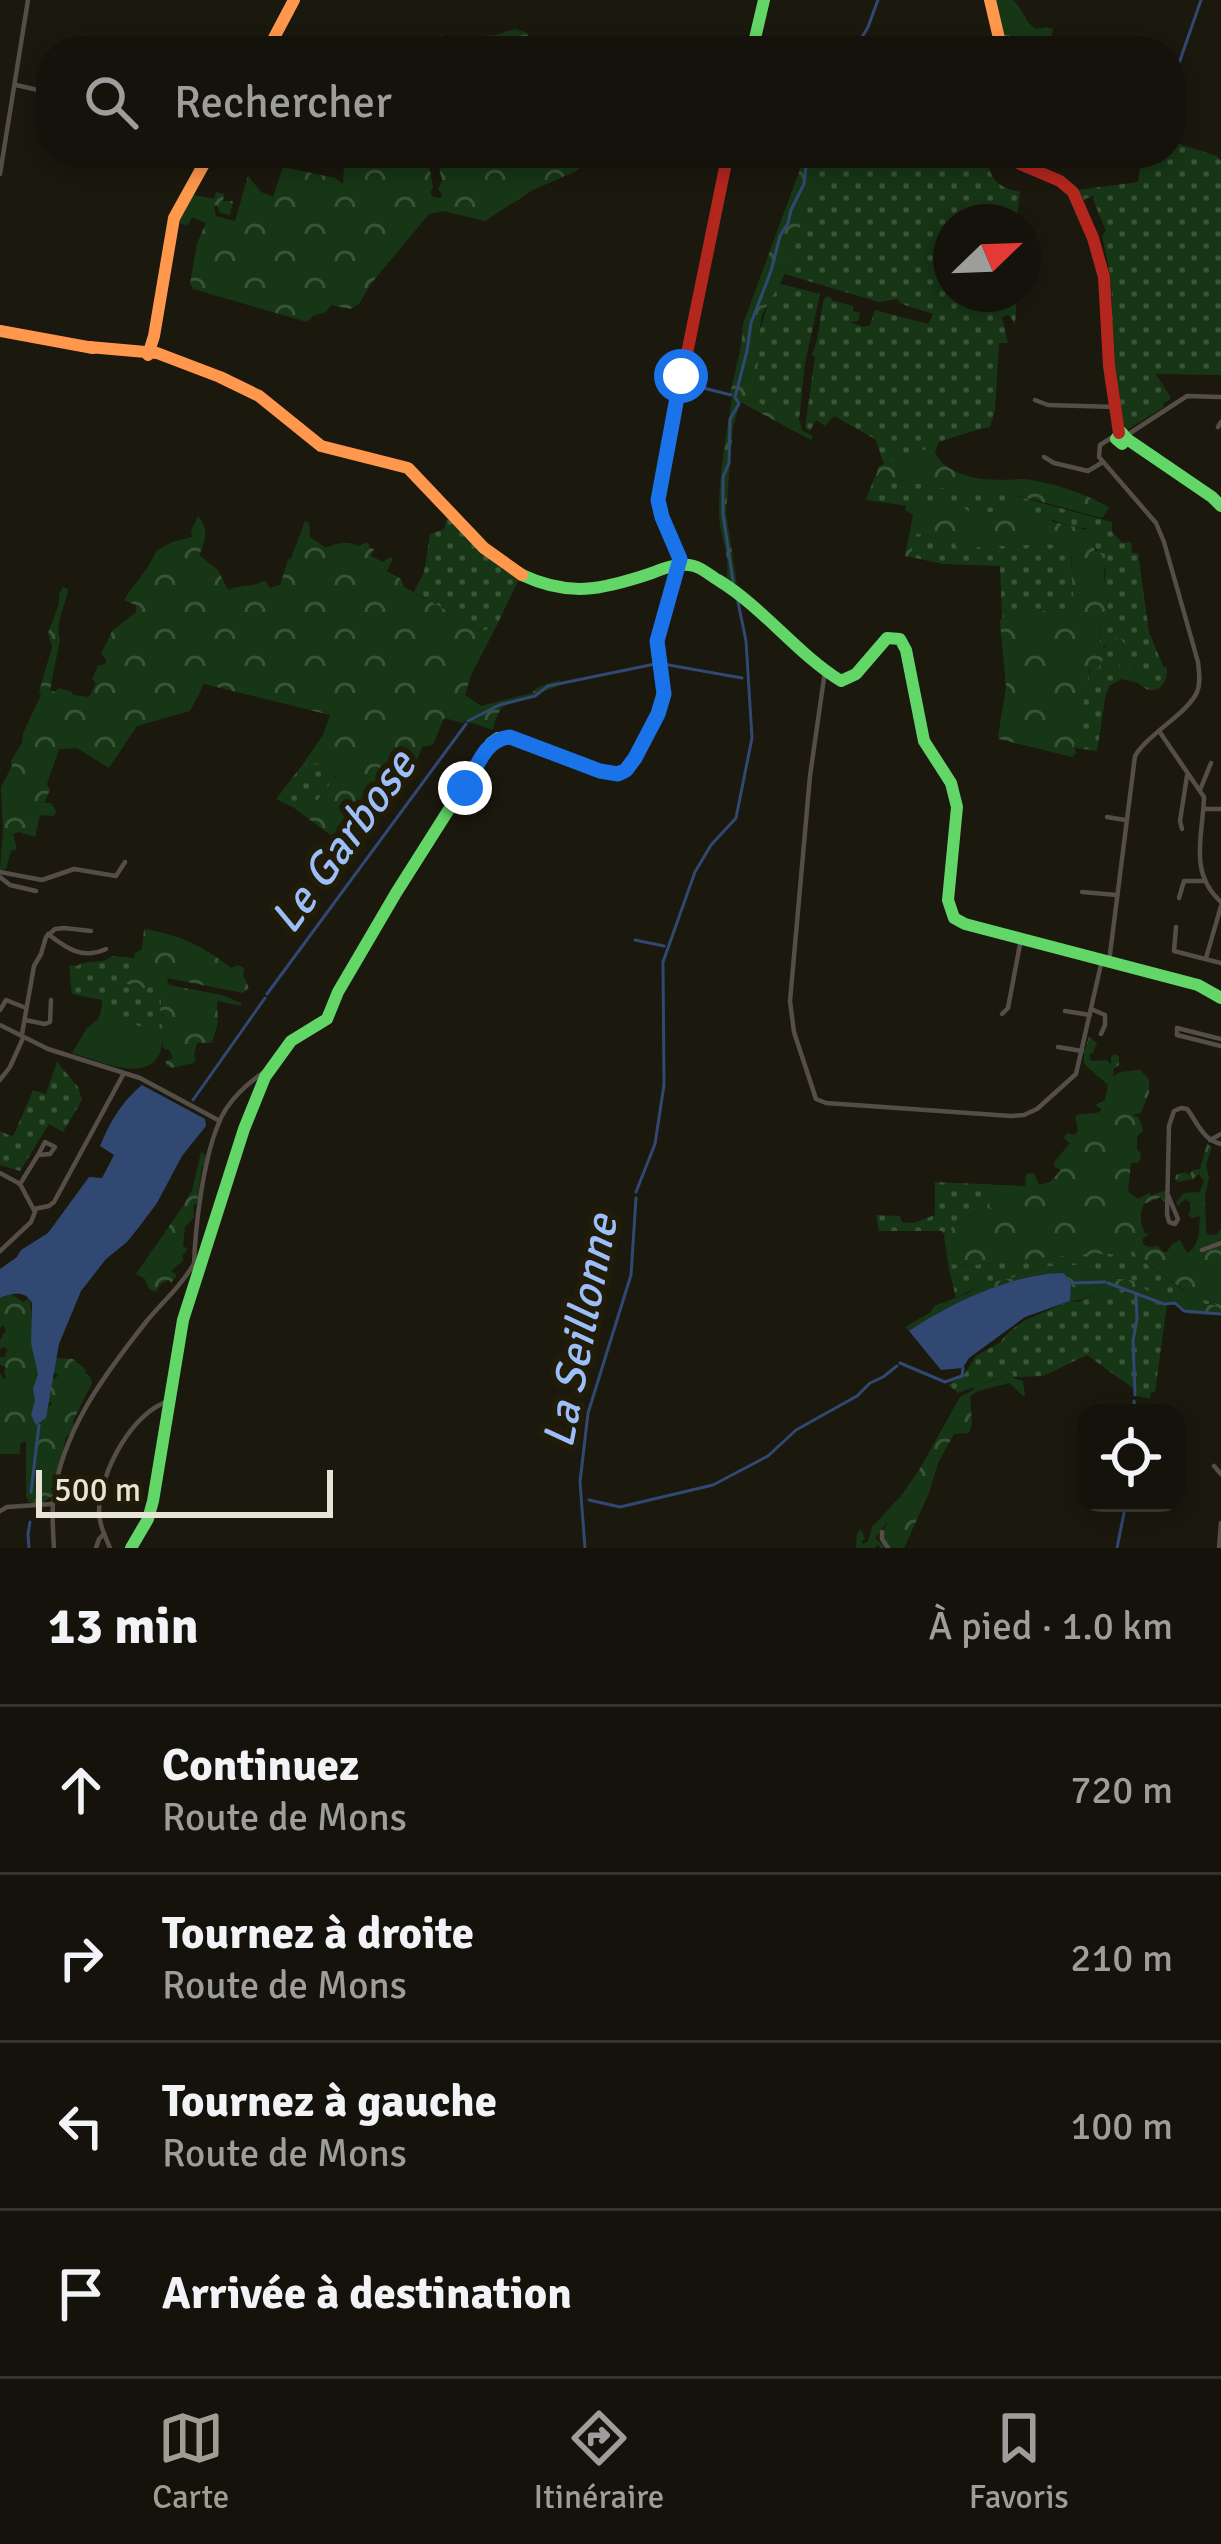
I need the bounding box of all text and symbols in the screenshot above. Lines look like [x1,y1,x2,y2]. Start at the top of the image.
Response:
search box [36,36,1185,168]
icon: search [78,69,144,135]
text: Rechercher [174,75,392,130]
north arrow [933,204,1041,312]
route start [654,349,708,403]
water label: Le Garbose [259,738,429,944]
route end [438,761,492,815]
water label: La Seillonne [531,1208,630,1452]
map controls [1077,1404,1185,1512]
button: locate [1077,1404,1185,1512]
scale bar [36,1464,333,1517]
text: 500 m [54,1470,141,1511]
text: 13 min [48,1595,199,1658]
text: À pied · 1.0 km [929,1602,1173,1650]
text: Continuez [162,1738,359,1793]
icon: ahead [48,1757,114,1823]
text: 720 m [1070,1766,1173,1814]
text: Route de Mons [162,1793,407,1841]
text: Tournez à droite [162,1906,474,1961]
icon: right [48,1925,114,1991]
text: 210 m [1070,1934,1173,1982]
text: Route de Mons [162,1961,407,2009]
text: Tournez à gauche [162,2074,497,2129]
icon: left [48,2093,114,2159]
text: 100 m [1070,2102,1173,2150]
text: Route de Mons [162,2129,407,2177]
icon: arrive [48,2261,114,2327]
text: Arrivée à destination [162,2266,572,2321]
tab: Carte [152,2405,229,2518]
tab: Itinéraire [534,2405,664,2518]
tab: Favoris [969,2405,1069,2518]

